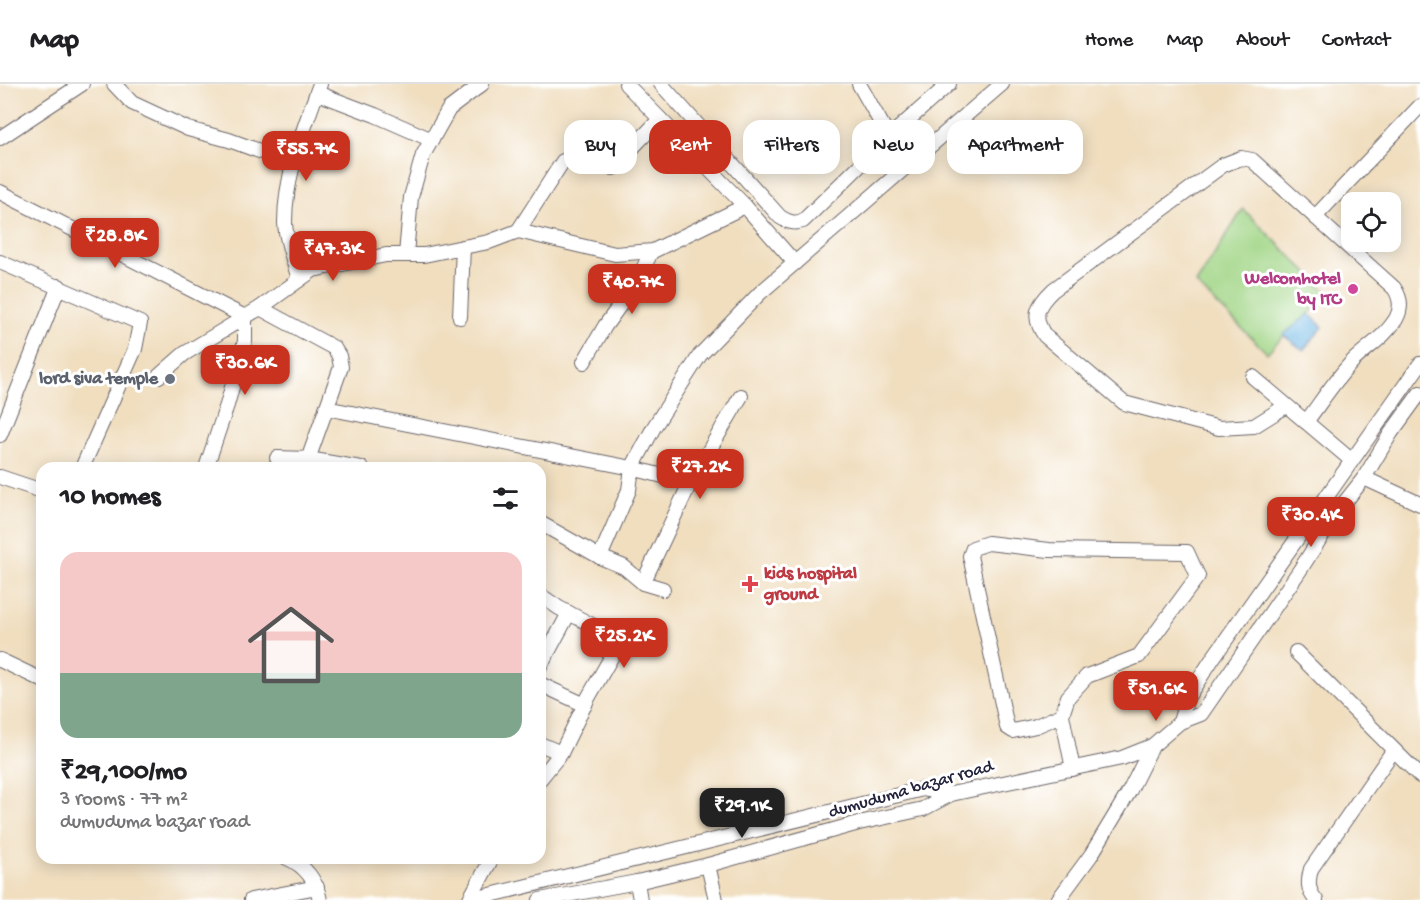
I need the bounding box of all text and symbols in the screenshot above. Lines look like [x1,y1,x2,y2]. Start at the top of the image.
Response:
text: Map [30,25,79,58]
text: Home [1085,29,1133,54]
text: Map [1166,29,1203,54]
text: About [1236,29,1289,54]
text: Contact [1322,29,1390,54]
chip: Buy [564,120,637,174]
chip: Rent [649,120,731,174]
chip: Filters [743,120,840,174]
chip: New [852,120,935,174]
chip: Apartment [947,120,1083,174]
pin: ₹55.7K [257,131,355,182]
text: ₹55.7K [276,139,336,162]
map controls [1341,192,1401,252]
button: locate [1341,192,1401,252]
pin: ₹28.8K [66,218,164,269]
text: ₹28.8K [85,226,145,249]
pin: ₹47.3K [284,231,382,282]
text: ₹47.3K [304,239,362,262]
pin: ₹40.7K [583,264,681,315]
place label: Welcomhotel by ITC [1244,269,1343,311]
text: ₹40.7K [602,272,662,295]
marker: Welcomhotel by ITC [1346,282,1360,296]
pin: ₹30.6K [196,345,294,396]
text: ₹30.6K [215,353,275,376]
place label: lord siva temple [38,369,159,390]
marker: lord siva temple [163,372,177,386]
pin: ₹27.2K [651,449,749,500]
text: ₹27.2K [671,457,729,480]
icon: filters [489,482,522,515]
text: 10 homes [60,483,160,514]
pin: ₹30.4K [1262,497,1360,548]
text: ₹30.4K [1281,505,1341,528]
place label: kids hospital ground [763,564,857,606]
marker: kids hospital ground [741,575,759,593]
icon: home [237,591,345,699]
pin: ₹25.2K [575,618,673,669]
text: ₹25.2K [595,626,653,649]
pin: ₹51.6K [1107,671,1205,722]
text: ₹51.6K [1127,679,1185,702]
street label: dumuduma bazar road [826,756,997,824]
text: ₹29,100/mo [60,758,187,789]
pin: ₹29.1K [693,788,791,839]
text: 3 rooms · 77 m² [60,789,188,812]
text: ₹29.1K [714,796,770,819]
text: dumuduma bazar road [60,812,250,835]

